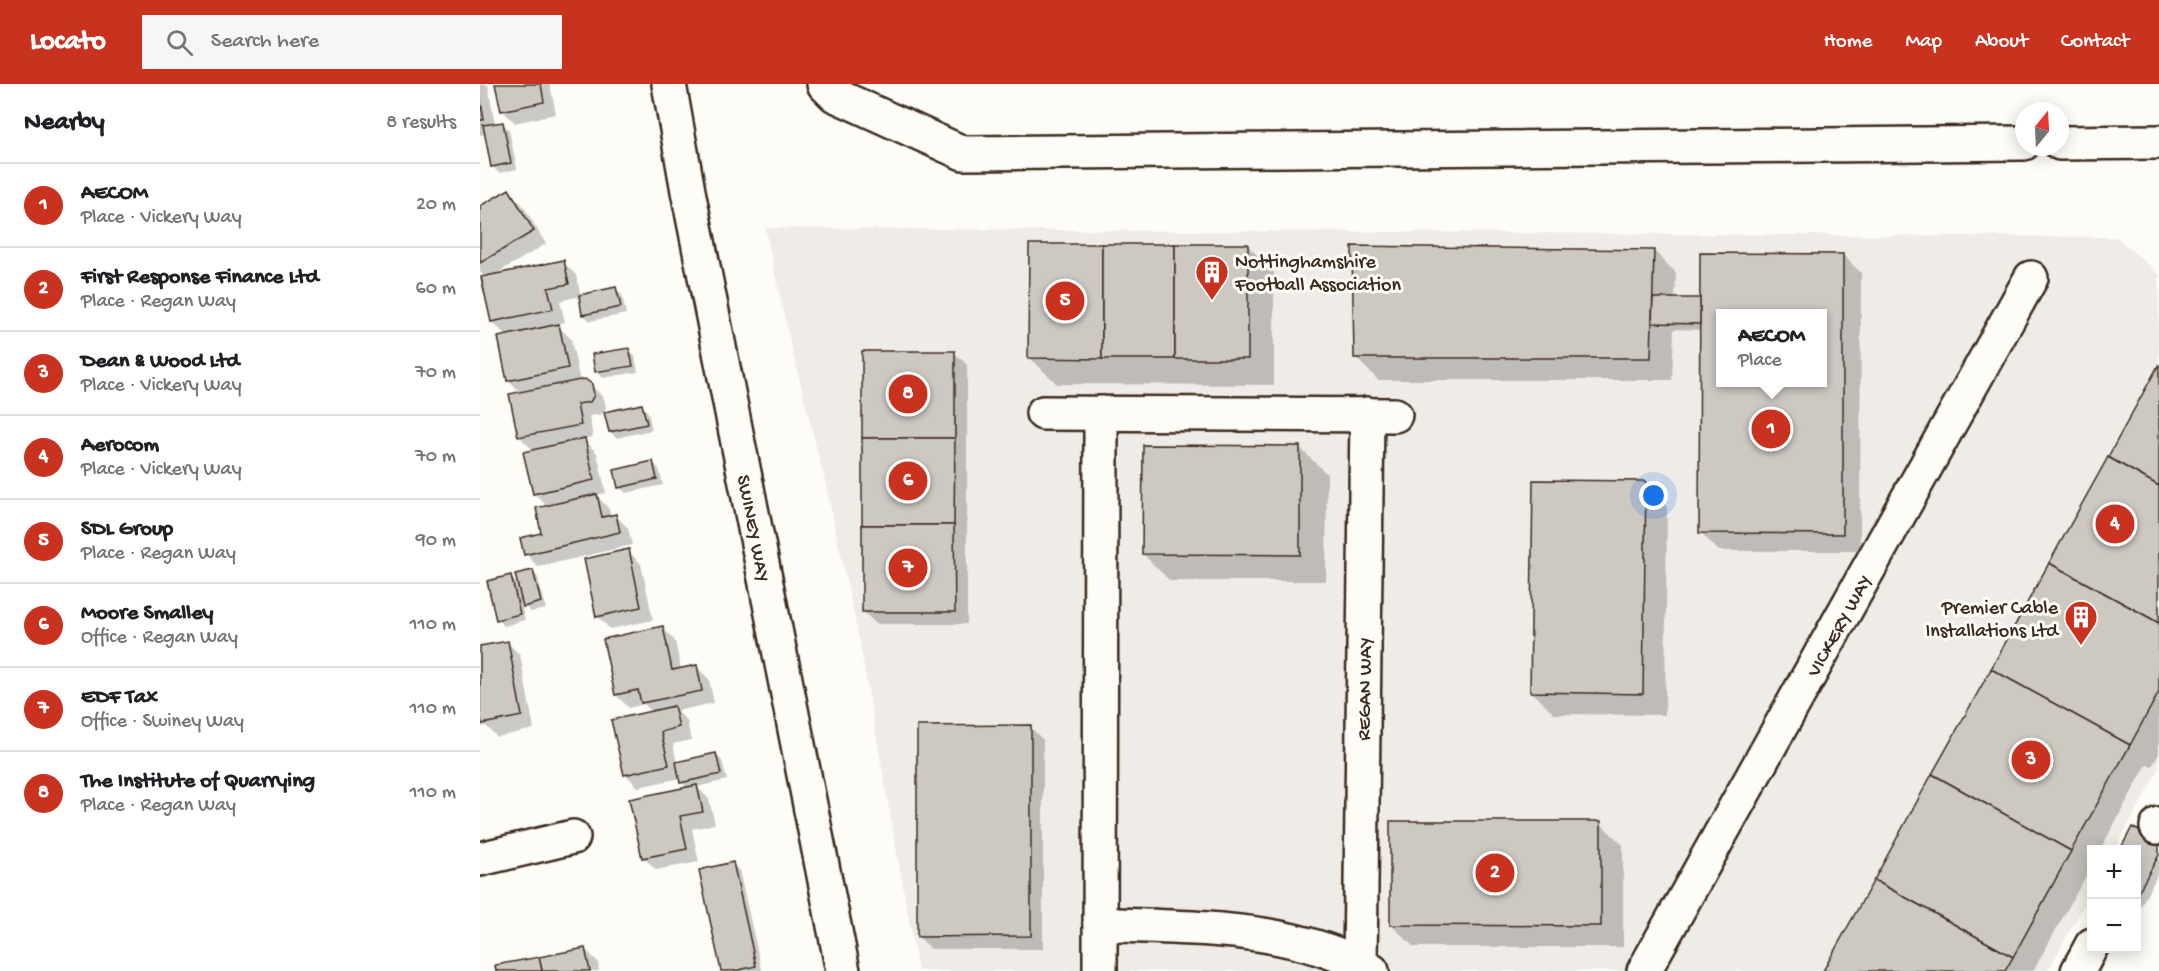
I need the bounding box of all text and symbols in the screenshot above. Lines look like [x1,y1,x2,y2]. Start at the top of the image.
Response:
search box [142,15,562,69]
text: Locato [30,26,106,59]
icon: search [163,26,196,59]
text: Search here [211,29,319,55]
text: Home [1824,30,1872,55]
text: Map [1905,30,1942,55]
text: About [1975,30,2028,55]
text: Contact [2061,30,2129,55]
north arrow [2015,102,2069,156]
text: Nearby [24,108,105,139]
text: 8 results [386,112,456,135]
text: AECOM [81,181,148,207]
text: 1 [39,194,48,217]
text: 20 m [416,194,456,217]
text: Place · Vickery Way [81,207,242,230]
place label: Nottinghamshire Football Association [1234,252,1401,298]
building icon: Nottinghamshire Football Association [1194,254,1230,301]
text: First Response Finance Ltd [81,265,319,291]
text: 2 [39,278,48,301]
text: 60 m [416,278,456,301]
pin: 5 [1046,278,1084,324]
text: Place · Regan Way [81,291,236,314]
popup [1716,309,1827,387]
text: AECOM [1738,324,1805,350]
text: Dean & Wood Ltd [81,349,240,375]
text: Place [1738,350,1782,373]
text: 3 [38,362,49,385]
text: 70 m [415,362,456,385]
pin: 8 [888,372,928,416]
text: Place · Vickery Way [81,375,242,398]
pin: 1 [1752,406,1790,452]
text: Aerocom [81,433,159,459]
text: 4 [39,446,48,469]
text: 70 m [415,446,456,469]
pin: 6 [888,458,928,504]
text: Place · Vickery Way [81,459,242,482]
street label: SWINEY WAY [730,473,773,584]
your location [1639,481,1668,510]
pin: 4 [2096,502,2134,546]
text: SDL Group [81,517,173,543]
text: 5 [38,530,49,553]
text: 90 m [416,530,456,553]
text: Place · Regan Way [81,543,236,566]
pin: 7 [888,546,928,590]
street label: VICKERY WAY [1803,572,1878,682]
place label: Premier Cable Installations Ltd [1925,598,2060,644]
building icon: Premier Cable Installations Ltd [2063,599,2099,646]
text: Moore Smalley [81,601,213,627]
text: 6 [38,614,49,637]
text: 110 m [410,614,456,637]
text: Office · Regan Way [81,627,238,650]
street label: REGAN WAY [1354,637,1379,741]
text: EDF Tax [81,685,158,711]
text: 7 [38,698,49,721]
text: 110 m [410,698,456,721]
text: Office · Swiney Way [81,711,244,734]
pin: 3 [2012,738,2050,782]
text: The Institute of Quarrying [81,769,315,795]
text: 8 [38,782,49,805]
text: 110 m [410,782,456,805]
text: Place · Regan Way [81,795,236,818]
map controls [2087,845,2141,953]
button: + [2087,845,2141,899]
pin: 2 [1476,850,1514,896]
button: − [2087,899,2141,953]

